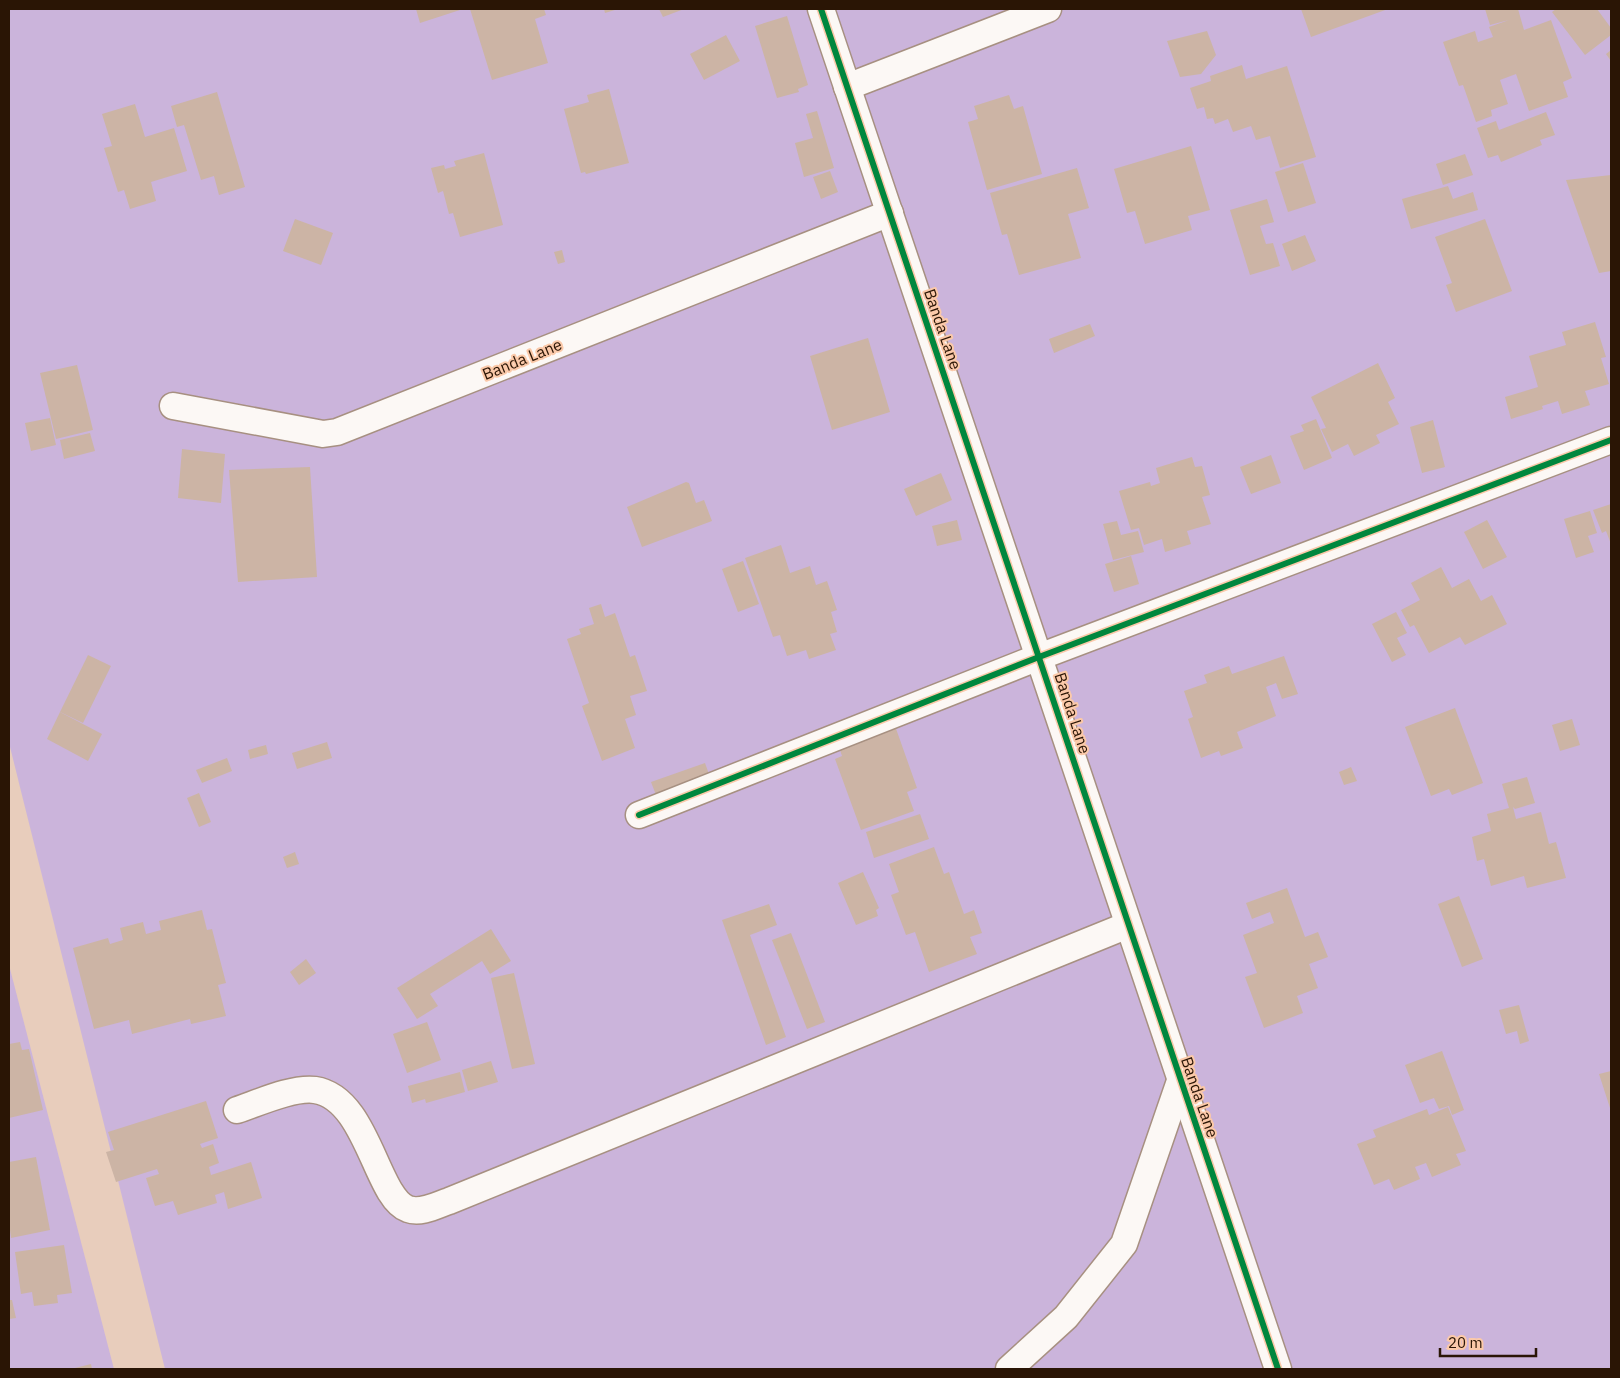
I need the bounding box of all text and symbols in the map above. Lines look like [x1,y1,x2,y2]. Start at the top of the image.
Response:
street label: Banda Lane [920,286,966,372]
street label: Banda Lane [479,334,565,384]
street label: Banda Lane [1050,670,1096,756]
street label: Banda Lane [1177,1054,1223,1140]
scale bar [1440,1326,1536,1358]
text: 20 m [1448,1333,1483,1352]

